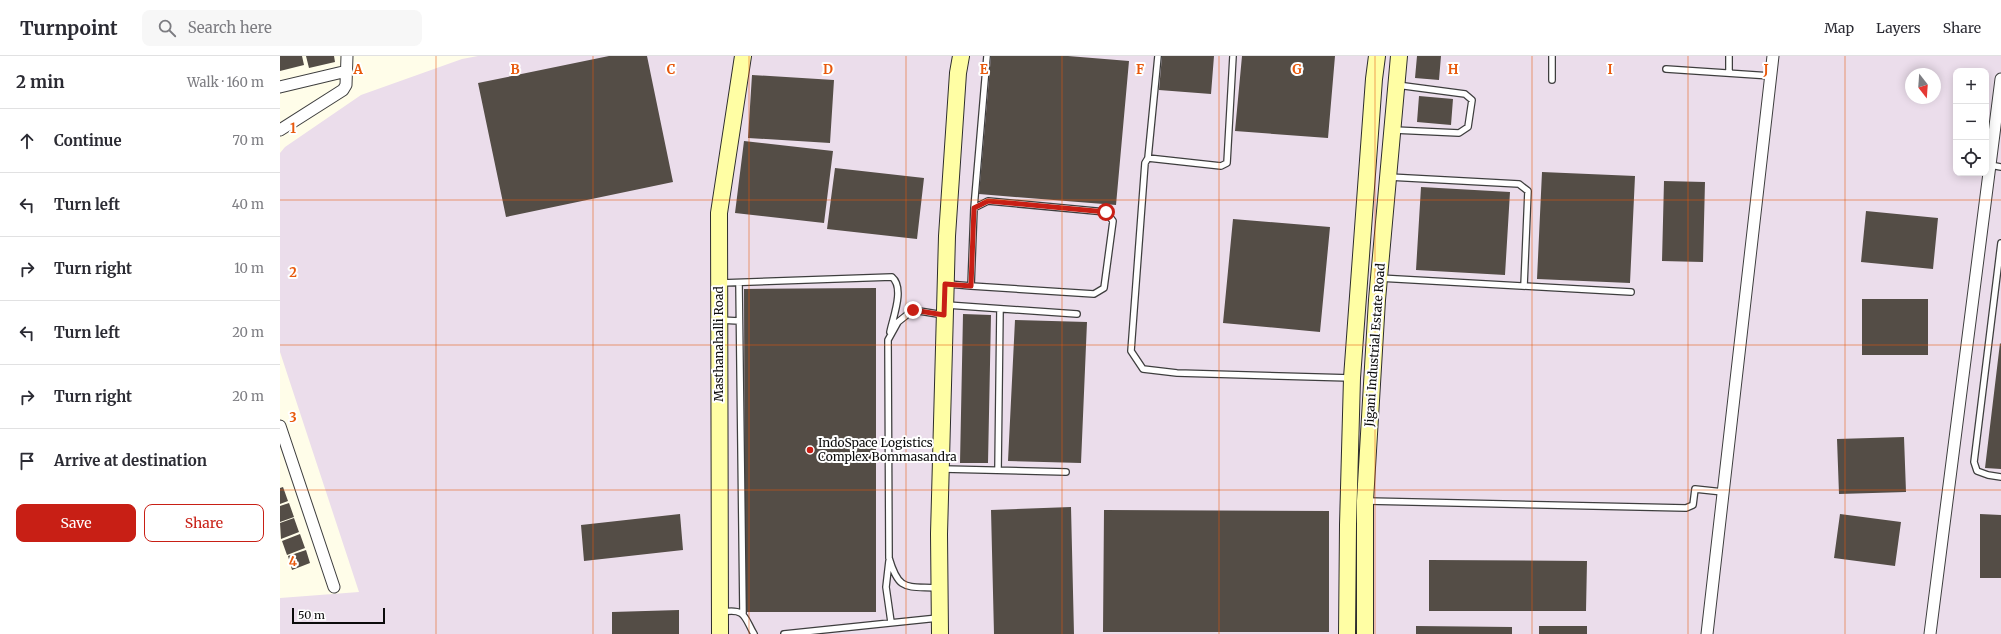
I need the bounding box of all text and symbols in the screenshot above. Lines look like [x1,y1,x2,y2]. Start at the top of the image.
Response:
search box [142,10,422,46]
text: Turnpoint [20,16,118,40]
icon: search [156,17,178,39]
text: Search here [188,18,272,37]
text: Map [1824,19,1854,37]
text: Layers [1876,19,1921,37]
text: Share [1943,19,1981,37]
text: A [352,61,363,78]
text: B [510,61,520,78]
text: C [667,61,676,78]
text: D [823,61,833,78]
text: E [980,61,989,78]
text: F [1136,61,1144,78]
text: G [1292,61,1302,78]
text: H [1448,61,1459,78]
text: I [1607,61,1613,78]
text: J [1762,61,1769,78]
north arrow [1905,68,1941,104]
map controls [1953,68,1989,176]
button: + [1953,68,1989,104]
text: 2 min [16,71,64,93]
text: Walk · 160 m [187,74,264,91]
button: − [1953,104,1989,140]
text: 1 [290,120,296,137]
icon: ahead [16,130,38,152]
text: Continue [54,131,122,150]
text: 70 m [233,132,264,149]
button: locate [1953,140,1989,176]
icon: left [16,194,38,216]
text: Turn left [54,195,120,214]
text: 40 m [232,196,264,213]
route start [1097,203,1115,221]
icon: right [16,258,38,280]
text: Turn right [54,259,132,278]
text: 10 m [234,260,264,277]
street label: Jigani Industrial Estate Road [1361,263,1388,428]
text: 2 [289,264,297,281]
street label: Masthanahalli Road [711,286,726,402]
route end [904,301,922,319]
icon: left [16,322,38,344]
text: Turn left [54,323,120,342]
text: 20 m [232,324,264,341]
icon: right [16,386,38,408]
text: Turn right [54,387,132,406]
text: 20 m [232,388,264,405]
text: 3 [289,409,297,426]
place label: IndoSpace Logistics Complex Bommasandra [818,435,957,464]
marker: IndoSpace Logistics Complex Bommasandra [805,445,815,455]
icon: arrive [16,450,38,472]
text: Arrive at destination [54,451,207,470]
button: Save [16,504,136,542]
button: Share [144,504,264,542]
text: 4 [289,553,298,570]
scale bar [292,606,385,625]
text: 50 m [298,608,325,622]

